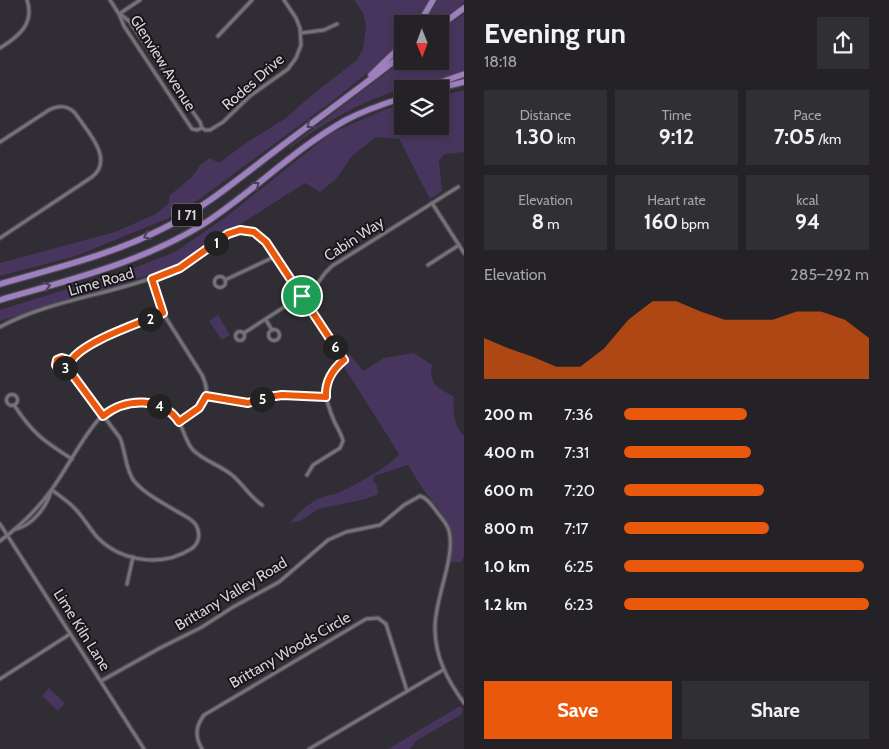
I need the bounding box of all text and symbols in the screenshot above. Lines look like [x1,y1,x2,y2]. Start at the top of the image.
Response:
street label: Glenview Avenue [126,12,200,114]
north arrow [394,15,449,70]
map controls [394,15,449,135]
text: Evening run [484,16,626,50]
button: share [817,17,869,69]
street label: Rodes Drive [218,50,288,114]
text: 18:18 [484,52,517,71]
button: layers [394,80,449,135]
text: Distance [520,106,571,124]
text: Time [662,106,691,124]
text: Pace [794,106,821,124]
one-way arrow [307,119,316,127]
text: 1.30 [515,124,554,149]
text: 9:12 [659,124,694,149]
text: 7:05 [774,124,815,149]
text: km [554,130,576,148]
text: /km [815,130,841,148]
one-way arrow [250,182,260,191]
text: Elevation [518,191,573,209]
text: Heart rate [647,191,706,209]
text: kcal [796,191,819,209]
road number: I 71 [172,204,202,226]
text: 8 [531,209,544,234]
text: 160 [644,209,678,234]
text: 94 [795,209,820,234]
street label: Cabin Way [321,213,388,265]
text: m [544,215,560,233]
text: bpm [678,215,709,233]
one-way arrow [143,230,152,241]
pin: 1 [204,230,228,256]
text: 1 [214,234,219,252]
street label: Lime Road [66,264,136,300]
text: Elevation [484,265,547,284]
text: 285–292 m [790,265,869,284]
pin [281,275,323,317]
one-way arrow [42,282,50,292]
icon: arrive [288,282,316,310]
pin: 2 [138,306,162,332]
text: 2 [147,310,154,328]
pin: 6 [322,334,348,360]
text: 6 [332,338,339,356]
pin: 3 [52,356,78,380]
text: 3 [62,359,69,377]
pin: 5 [250,386,274,412]
text: 5 [259,390,266,408]
pin: 4 [146,394,172,418]
text: 4 [155,397,164,415]
text: 200 m [484,405,533,424]
text: 7:36 [564,405,593,424]
text: 400 m [484,443,534,462]
text: 7:31 [564,443,589,462]
text: 600 m [484,481,533,500]
text: 7:20 [564,481,595,500]
text: 800 m [484,519,534,538]
text: 7:17 [564,519,589,538]
street label: Brittany Valley Road [172,554,290,634]
text: 1.0 km [484,557,530,576]
text: 6:25 [564,557,593,576]
street label: Lime Kiln Lane [50,586,114,674]
text: 1.2 km [484,595,527,614]
text: 6:23 [564,595,593,614]
street label: Brittany Woods Circle [226,608,354,692]
button: Save [484,681,672,739]
button: Share [682,681,869,739]

